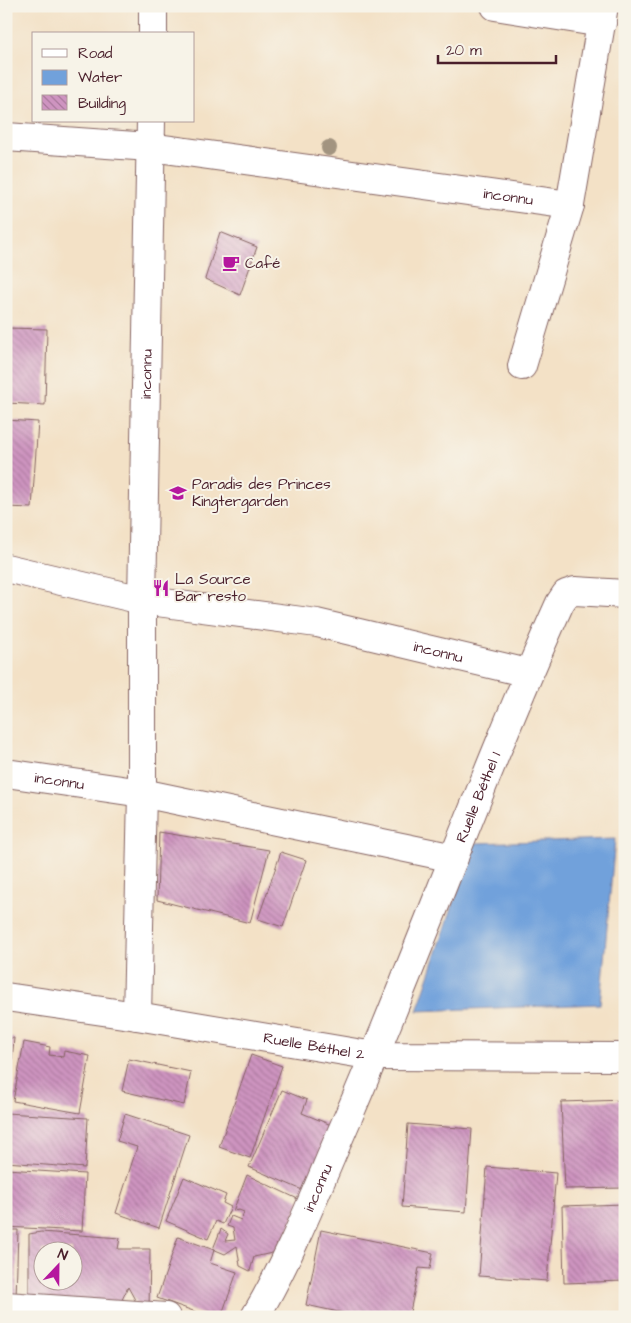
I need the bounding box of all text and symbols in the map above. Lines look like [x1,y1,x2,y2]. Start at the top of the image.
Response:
legend [32,32,195,122]
scale bar [438,32,556,64]
text: 20 m [446,40,482,61]
text: Road [78,43,113,64]
text: Water [78,67,122,88]
text: Building [78,93,126,115]
street label: inconnu [482,183,535,211]
cafe icon: Café [221,253,241,273]
place label: Café [245,253,280,274]
street label: inconnu [136,348,158,399]
place label: Paradis des Princes Kingtergarden [192,474,331,513]
school or university icon: Paradis des Princes Kingtergarden [168,483,188,503]
place label: La Source Bar resto [175,569,251,607]
restaurant icon: La Source Bar resto [151,578,171,598]
street label: inconnu [411,636,466,668]
street label: Ruelle Béthel 1 [451,749,506,846]
street label: inconnu [33,767,86,795]
street label: Ruelle Béthel 2 [262,1027,367,1065]
street label: inconnu [299,1160,338,1215]
north arrow [32,1240,82,1290]
text: N [55,1244,71,1266]

